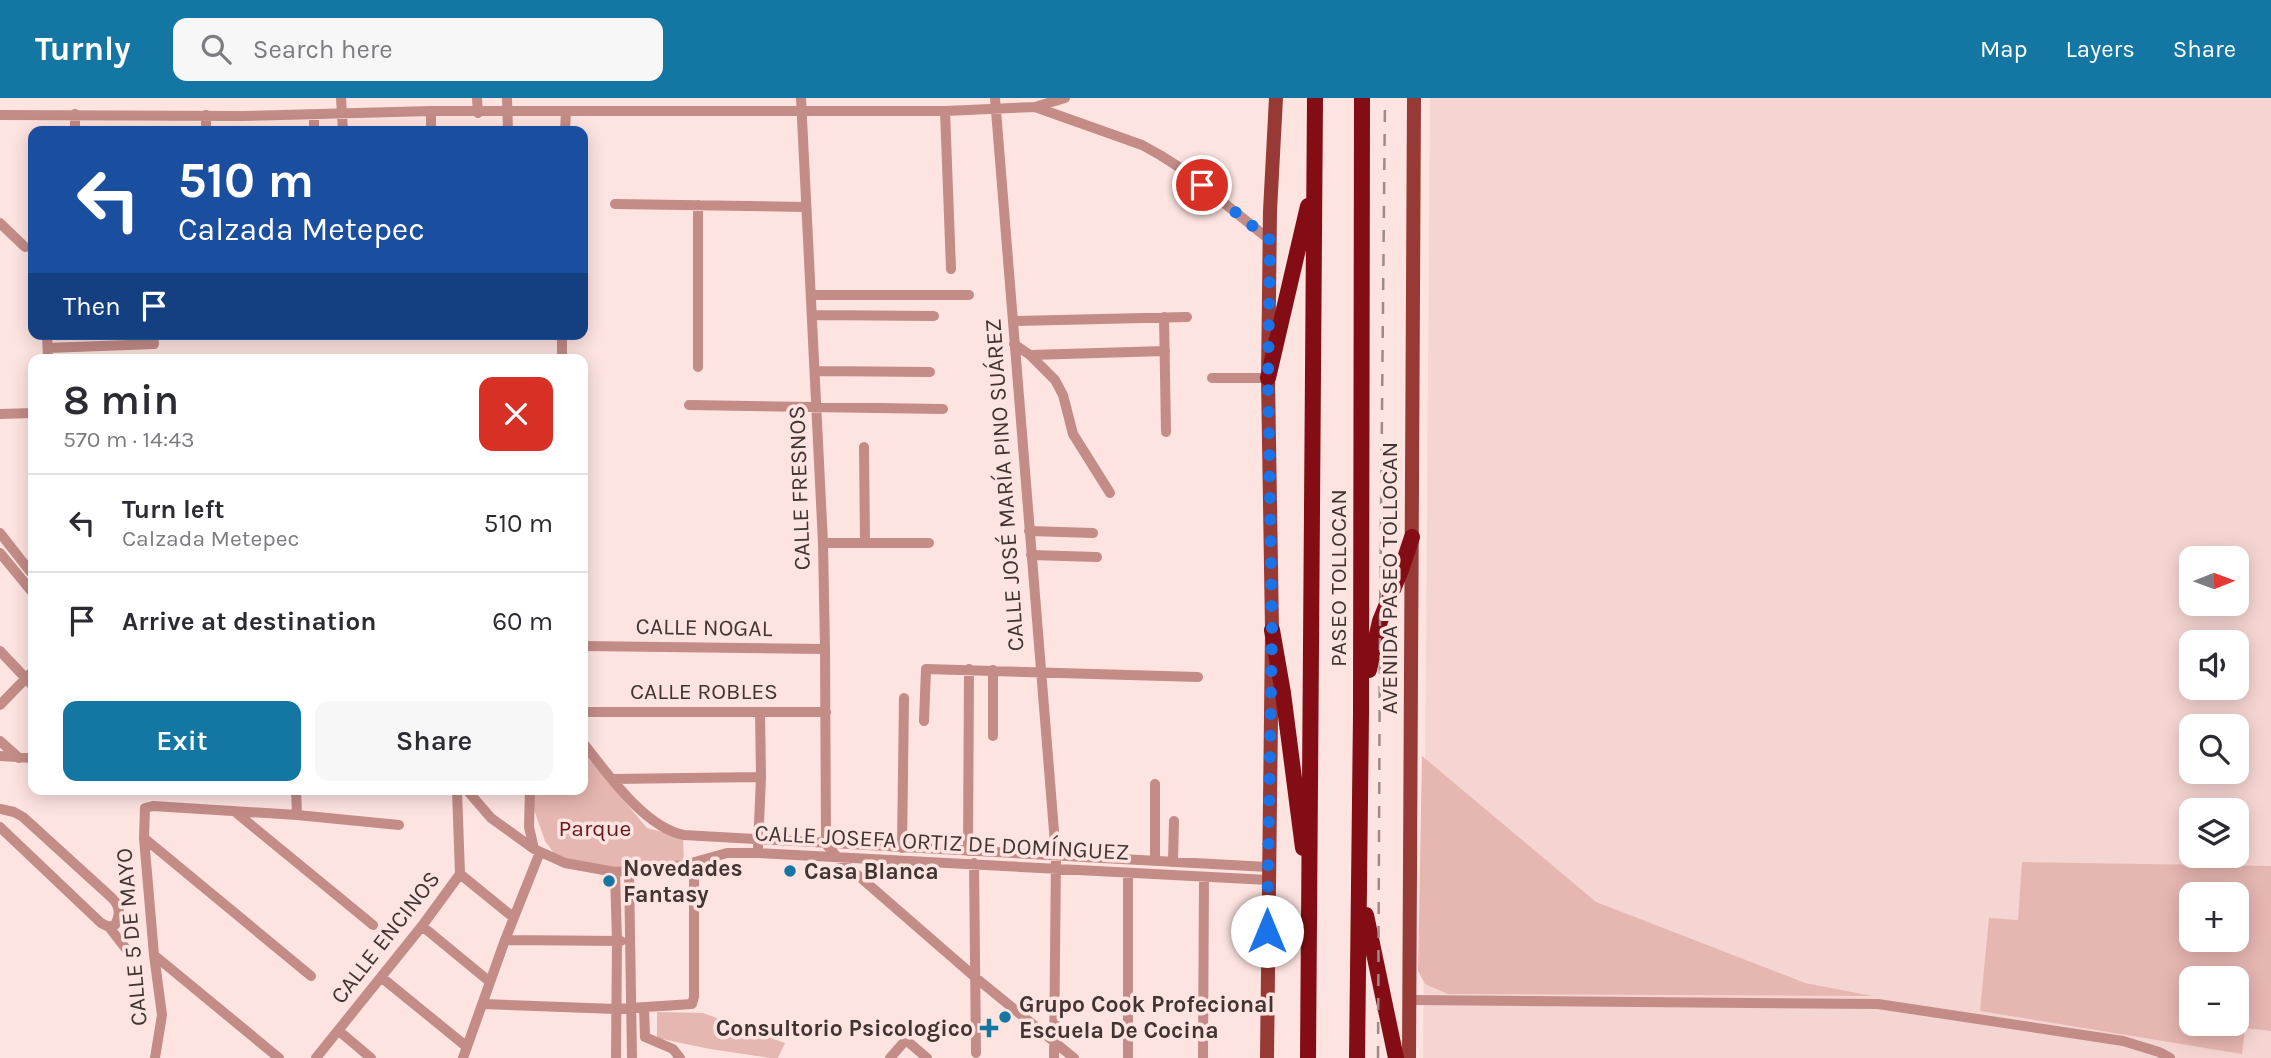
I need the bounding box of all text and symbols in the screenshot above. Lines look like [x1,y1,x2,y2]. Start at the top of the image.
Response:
search box [173,18,663,81]
text: Turnly [35,30,131,68]
icon: search [197,30,235,68]
text: Search here [253,34,393,65]
text: Map [1980,35,2028,63]
text: Layers [2066,35,2135,63]
text: Share [2173,35,2236,63]
text: 510 m [178,152,314,209]
icon: left [63,154,154,245]
pin [1172,155,1232,215]
icon: arrive [1183,166,1221,204]
text: Calzada Metepec [178,211,425,248]
icon: arrive [135,287,173,325]
text: Then [63,291,121,322]
street label: CALLE JOSÉ MARÍA PINO SUÁREZ [979,318,1030,652]
text: 8 min [63,375,179,425]
button: close [479,377,553,451]
street label: CALLE FRESNOS [783,405,816,571]
text: 570 m · 14:43 [63,426,195,453]
street label: AVENIDA PASEO TOLLOCAN [1376,442,1403,714]
street label: PASEO TOLLOCAN [1325,489,1352,667]
text: Turn left [122,494,224,525]
icon: left [63,504,101,542]
text: 510 m [484,508,553,539]
text: Calzada Metepec [122,525,299,552]
north arrow [2179,546,2249,616]
map controls [2179,546,2249,1036]
icon: arrive [63,602,101,640]
text: Arrive at destination [122,606,376,637]
text: 60 m [492,606,553,637]
street label: CALLE NOGAL [635,613,773,642]
button: sound [2179,630,2249,700]
street label: CALLE ROBLES [630,678,778,705]
button: Exit [63,701,301,781]
button: Share [315,701,553,781]
button: search [2179,714,2249,784]
button: layers [2179,798,2249,868]
park label: Parque [559,815,631,842]
street label: CALLE JOSEFA ORTIZ DE DOMÍNGUEZ [754,819,1130,866]
street label: CALLE 5 DE MAYO [110,847,153,1027]
place label: Novedades Fantasy [623,855,743,908]
place label: Casa Blanca [804,858,939,885]
marker: Casa Blanca [782,863,798,879]
street label: CALLE ENCINOS [325,866,446,1009]
marker: Novedades Fantasy [601,873,617,889]
button: + [2179,882,2249,952]
position arrow [1230,894,1304,968]
button: − [2179,966,2249,1036]
place label: Grupo Cook Profecional Escuela De Cocina [1019,991,1274,1044]
marker: Grupo Cook Profecional Escuela De Cocina [997,1009,1013,1025]
place label: Consultorio Psicologico [716,1015,973,1042]
marker: Consultorio Psicologico [979,1018,999,1038]

